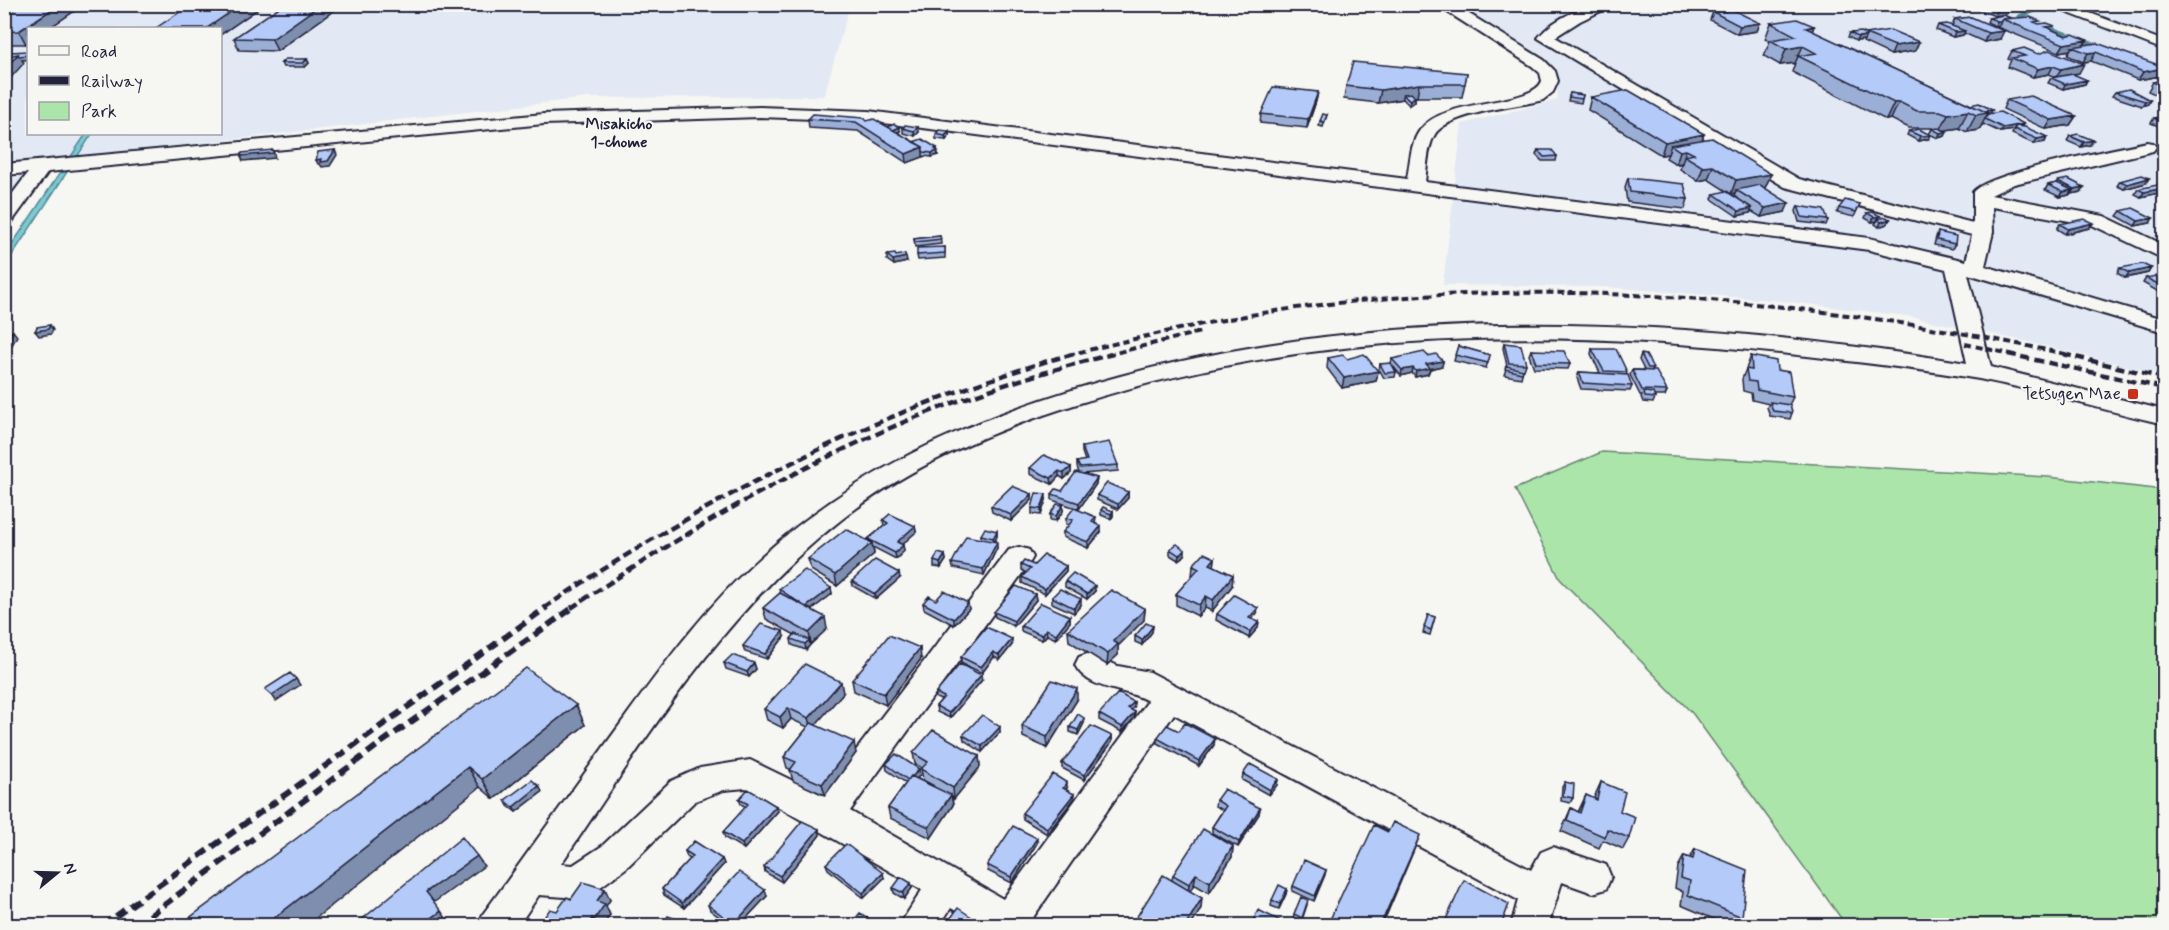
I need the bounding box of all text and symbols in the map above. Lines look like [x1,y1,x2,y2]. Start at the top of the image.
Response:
legend [27,27,222,135]
text: Road [81,40,117,64]
text: Railway [81,70,143,94]
text: Park [81,100,117,124]
district label: Misakicho 1-chome [586,114,653,153]
place label: Tetsugen Mae [2022,382,2121,406]
marker: Tetsugen Mae [2126,387,2140,401]
north arrow [27,843,87,903]
text: N [58,860,81,877]

